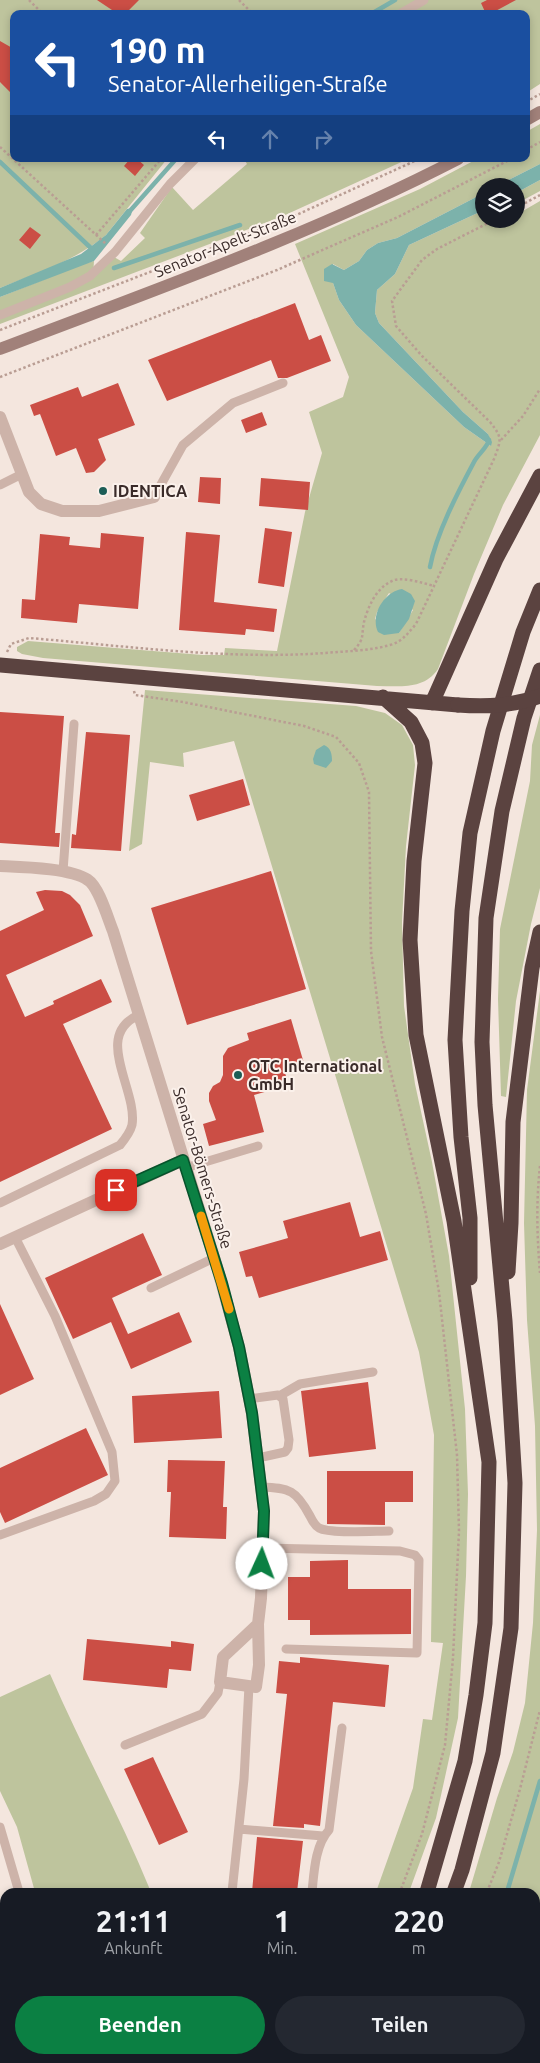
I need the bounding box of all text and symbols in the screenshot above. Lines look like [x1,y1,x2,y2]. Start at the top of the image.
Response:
icon: left [25,30,90,95]
text: 190 m [108,30,206,70]
text: Senator-Allerheiligen-Straße [108,71,388,96]
icon: left [203,125,231,153]
icon: ahead [256,125,284,153]
icon: right [309,125,337,153]
map controls [475,178,525,228]
button: layers [475,178,525,228]
street label: Senator-Apelt-Straße [151,207,299,281]
place label: IDENTICA [113,482,188,500]
marker: IDENTICA [97,485,109,497]
place label: OTC International GmbH [248,1057,382,1093]
marker: OTC International GmbH [232,1069,244,1081]
street label: Senator-Bömers-Straße [170,1085,236,1251]
pin [95,1169,137,1211]
icon: arrive [102,1176,130,1204]
position arrow [235,1537,287,1589]
text: 21:11 [96,1904,171,1938]
text: 1 [274,1904,291,1938]
text: 220 [393,1904,444,1938]
text: Ankunft [104,1939,162,1957]
text: Min. [267,1939,298,1957]
text: m [412,1939,426,1957]
button: Beenden [15,1996,265,2054]
button: Teilen [275,1996,525,2054]

